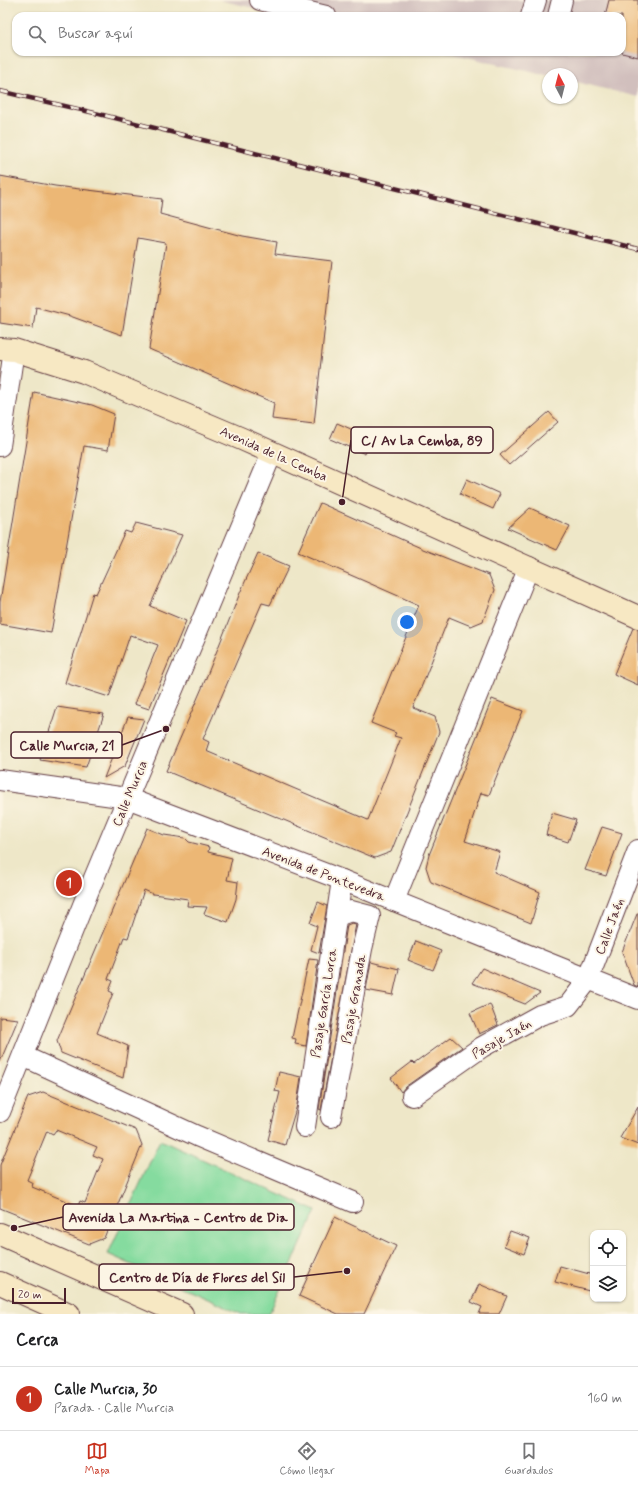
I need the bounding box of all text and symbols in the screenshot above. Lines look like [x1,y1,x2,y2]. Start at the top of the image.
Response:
search box [12,12,626,56]
icon: search [26,23,48,45]
text: Buscar aquí [58,24,133,44]
north arrow [542,68,578,104]
street label: Avenida de la Cemba [217,423,330,486]
callout: C/ Av La Cemba, 89 [351,427,493,453]
text: C/ Av La Cemba, 89 [361,432,483,450]
your location [397,612,417,632]
callout: Calle Murcia, 21 [11,732,122,758]
text: Calle Murcia, 21 [19,737,115,755]
street label: Calle Murcia [109,758,152,829]
street label: Avenida de Pontevedra [260,843,388,906]
pin: 1 [56,868,82,898]
street label: Calle Jaén [592,896,629,957]
street label: Pasaje García Lorca [307,947,342,1059]
street label: Pasaje Granada [338,953,371,1045]
street label: Pasaje Jaén [469,1015,535,1063]
callout: Avenida La Martina - Centro de Dia [63,1204,294,1230]
text: Avenida La Martina - Centro de Dia [68,1209,288,1227]
map controls [590,1230,626,1302]
button: locate [590,1230,626,1266]
callout: Centro de Día de Flores del Sil [99,1264,294,1290]
button: layers [590,1266,626,1302]
text: Centro de Día de Flores del Sil [109,1269,285,1287]
scale bar [12,1286,66,1305]
text: 20 m [18,1288,41,1302]
text: Cerca [16,1329,59,1351]
text: Calle Murcia, 30 [54,1380,158,1400]
text: 1 [26,1390,32,1407]
text: 160 m [587,1390,622,1407]
text: Parada · Calle Murcia [54,1400,174,1417]
tab: Mapa [85,1440,110,1478]
tab: Cómo llegar [280,1440,335,1478]
tab: Guardados [504,1440,553,1478]

